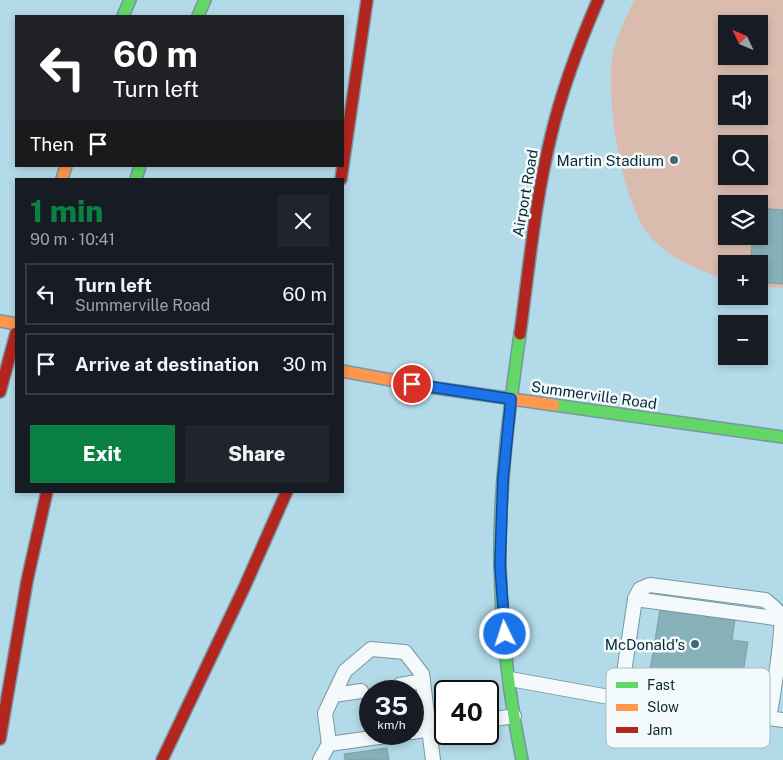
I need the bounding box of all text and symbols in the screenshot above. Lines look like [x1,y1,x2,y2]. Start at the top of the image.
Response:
north arrow [718,15,768,65]
map controls [718,15,768,365]
text: 60 m [113,34,198,75]
icon: left [30,35,95,100]
button: sound [718,75,768,125]
text: Turn left [113,76,199,102]
icon: arrive [84,130,112,158]
text: Then [30,133,74,155]
button: search [718,135,768,185]
street label: Airport Road [509,148,541,238]
place label: Martin Stadium [557,152,664,169]
marker: Martin Stadium [668,154,680,166]
text: 1 min [30,193,103,229]
button: close [277,195,329,247]
button: layers [718,195,768,245]
text: 90 m · 10:41 [30,230,115,249]
button: + [718,255,768,305]
text: Turn left [75,274,152,296]
icon: left [32,280,60,308]
text: 60 m [283,283,327,305]
text: Summerville Road [75,296,210,315]
button: − [718,315,768,365]
icon: arrive [32,350,60,378]
text: Arrive at destination [75,353,259,375]
text: 30 m [282,353,327,375]
pin [391,363,433,405]
icon: arrive [398,370,426,398]
street label: Summerville Road [530,378,658,412]
button: Exit [30,425,175,483]
button: Share [185,425,329,483]
position arrow [478,607,530,659]
place label: McDonald's [605,636,685,653]
marker: McDonald's [689,638,701,650]
legend [606,668,770,748]
text: Fast [647,677,675,693]
speed limit sign: 40 [434,680,499,745]
text: 35 [375,691,408,721]
text: Slow [647,699,679,715]
text: km/h [377,718,406,732]
text: Jam [647,722,672,738]

